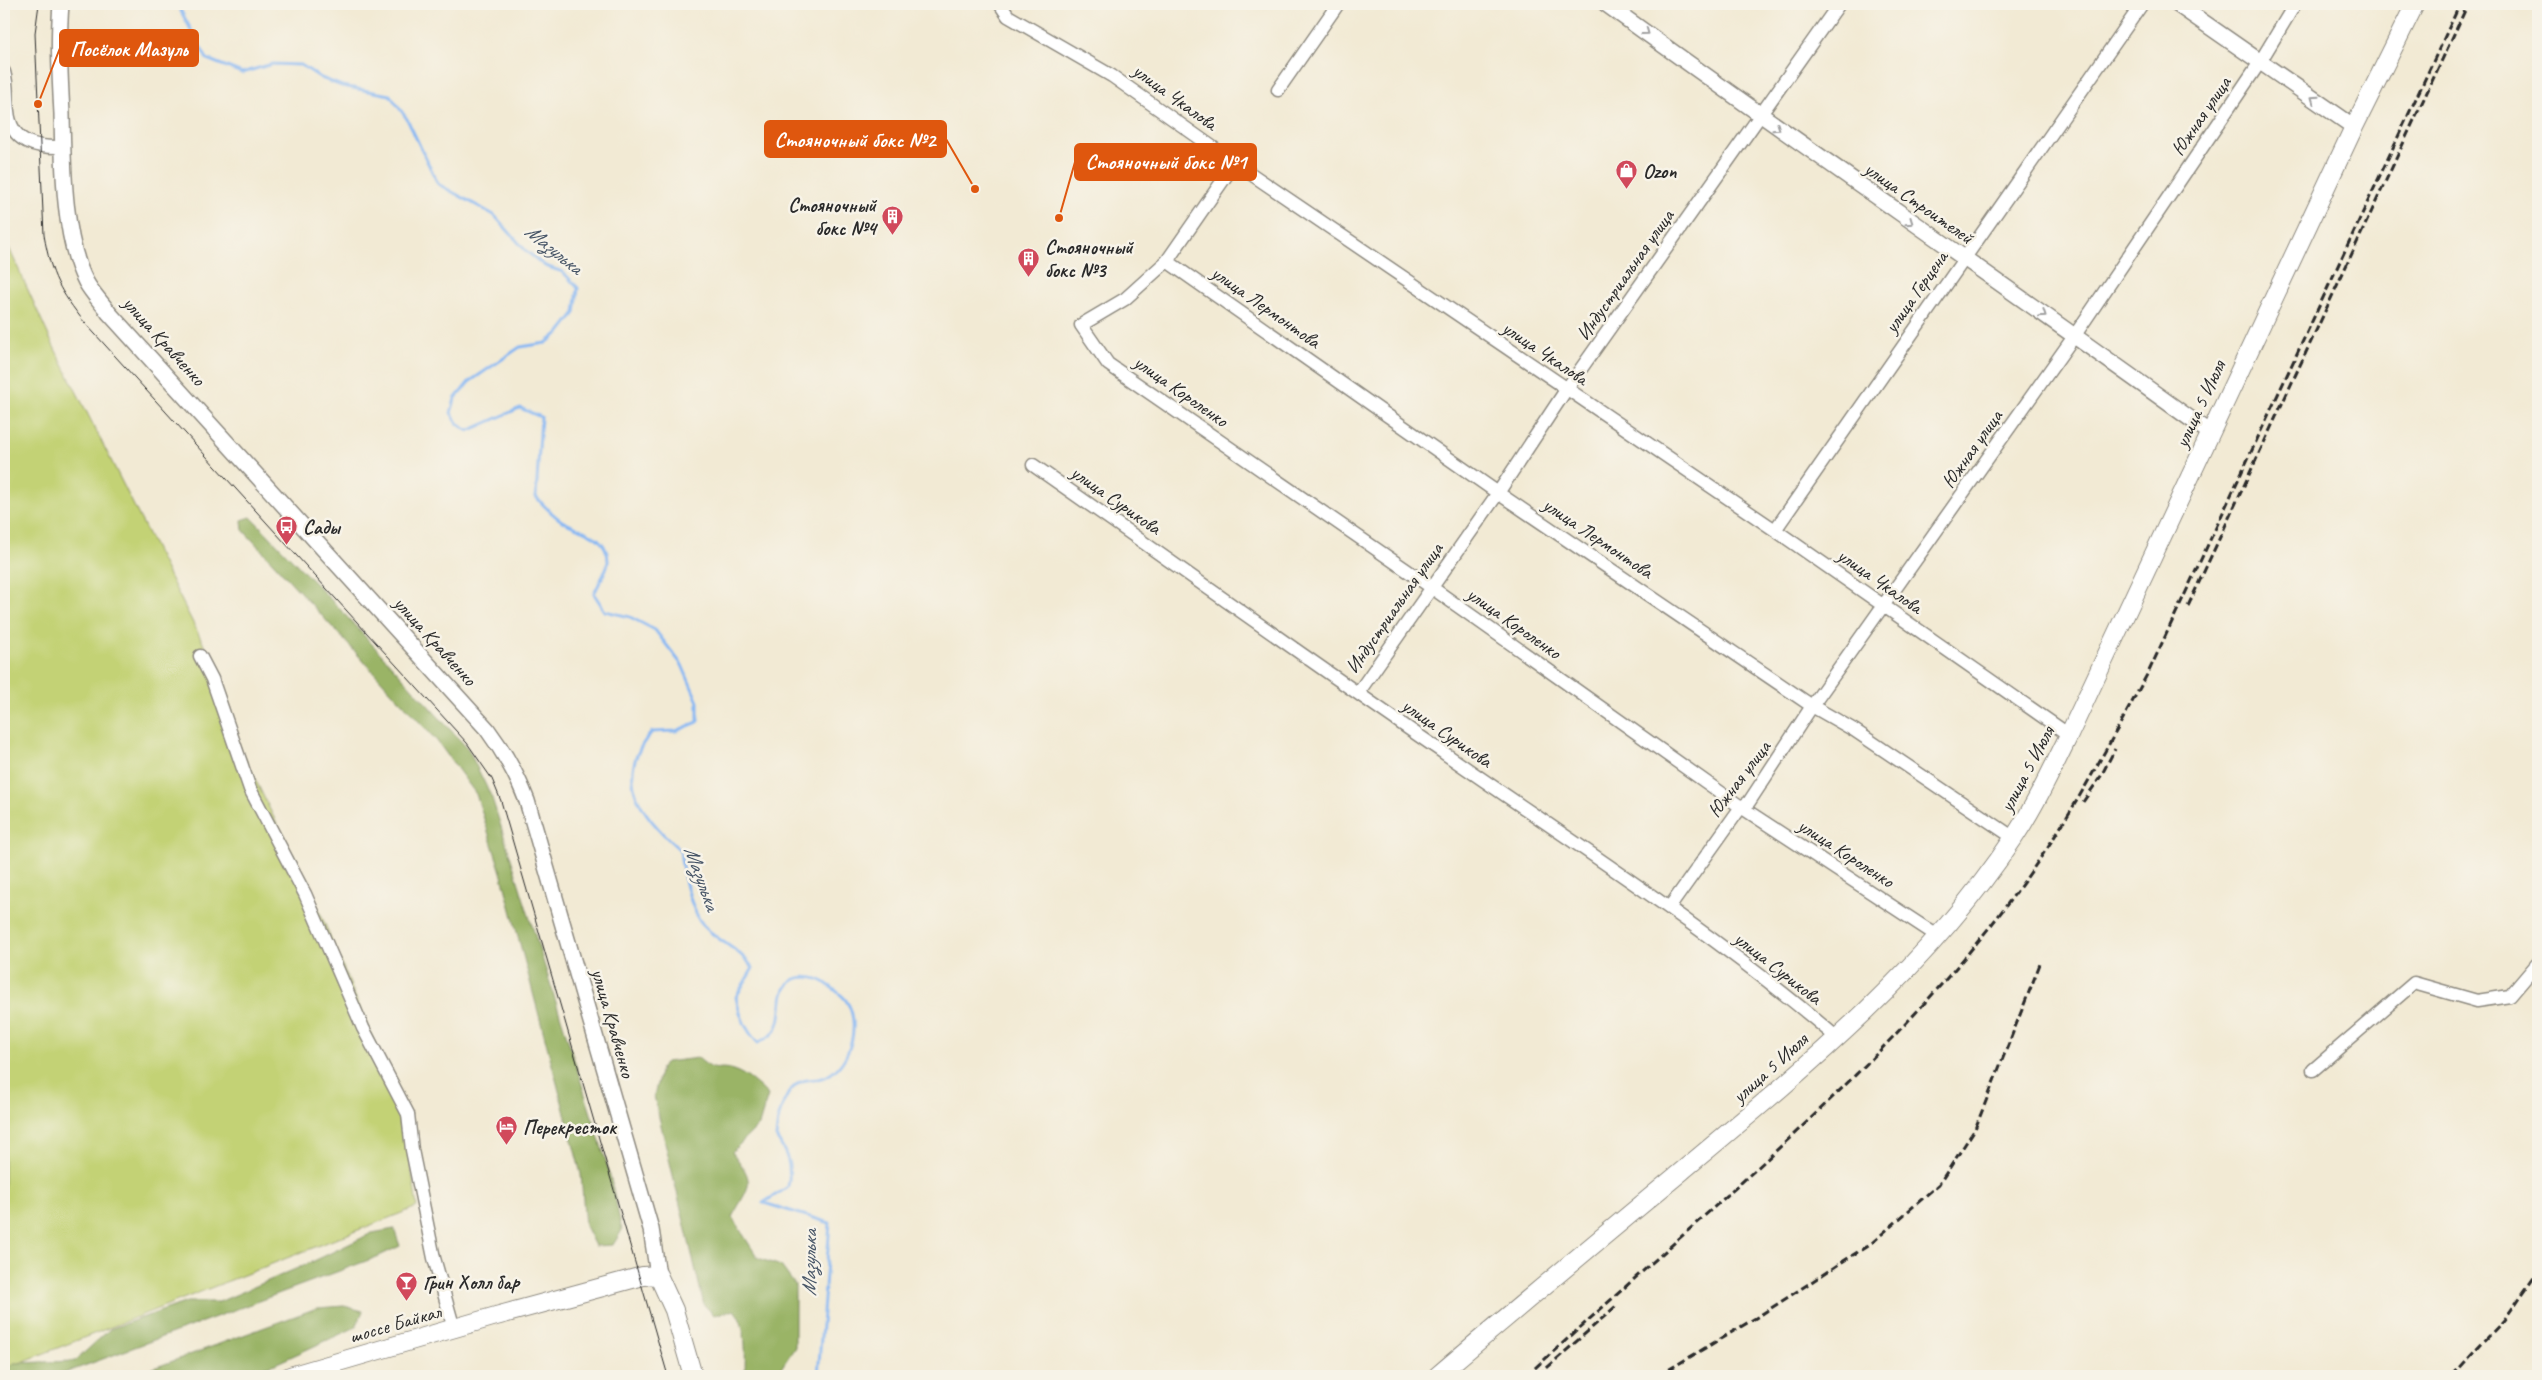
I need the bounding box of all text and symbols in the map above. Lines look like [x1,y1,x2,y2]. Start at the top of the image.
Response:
one-way arrow [1640,26,1649,36]
callout: Посёлок Мазуль [60,30,198,66]
text: Посёлок Мазуль [70,36,189,62]
street label: улица Чкалова [1127,57,1224,137]
street label: Южная улица [2166,70,2238,160]
one-way arrow [2310,96,2320,105]
callout: Стояночный бокс №2 [765,121,946,157]
one-way arrow [1771,122,1781,131]
text: Стояночный бокс №2 [775,127,938,153]
callout: Стояночный бокс №1 [1075,144,1256,180]
text: Стояночный бокс №1 [1086,149,1249,175]
street label: улица Строителей [1859,156,1980,251]
shop icon: Ozon [1615,159,1639,190]
place label: Ozon [1643,159,1677,184]
place label: Стояночный бокс №4 [788,193,879,241]
street label: Индустриальная улица [1571,203,1681,345]
building icon: Стояночный бокс №4 [880,204,904,235]
one-way arrow [1904,216,1914,225]
water label: Мазулька [519,218,590,282]
place label: Стояночный бокс №3 [1045,235,1134,283]
street label: улица Герцена [1878,245,1954,339]
building icon: Стояночный бокс №3 [1017,246,1041,277]
street label: улица Лермонтова [1206,260,1326,355]
street label: улица Кравченко [117,290,211,392]
one-way arrow [2038,308,2047,317]
street label: улица Чкалова [1496,315,1594,392]
street label: улица Короленко [1128,349,1234,433]
street label: улица 5 Июля [2169,355,2232,452]
street label: Южная улица [1936,403,2009,493]
street label: улица Сурикова [1065,459,1167,541]
street label: улица Лермонтова [1537,491,1659,585]
bus stop icon: Сады [275,515,299,546]
place label: Сады [303,515,342,540]
street label: Индустриальная улица [1340,536,1450,678]
street label: улица Чкалова [1832,542,1929,620]
street label: улица Короленко [1461,581,1567,665]
street label: улица Кравченко [388,590,482,692]
street label: улица Сурикова [1396,692,1498,774]
street label: улица 5 Июля [1994,720,2061,817]
street label: Южная улица [1702,734,1777,822]
street label: улица Короленко [1792,812,1899,894]
water label: Мазулька [678,842,726,916]
street label: улица Сурикова [1728,925,1828,1011]
street label: улица Кравченко [585,965,641,1081]
street label: улица 5 Июля [1726,1026,1814,1109]
hotel icon: Перекресток [495,1115,519,1146]
place label: Перекресток [523,1115,618,1140]
water label: Мазулька [795,1227,824,1296]
bar icon: Грин Холл бар [395,1270,419,1301]
place label: Грин Холл бар [423,1270,521,1295]
street label: шоссе Байкал [346,1298,446,1349]

